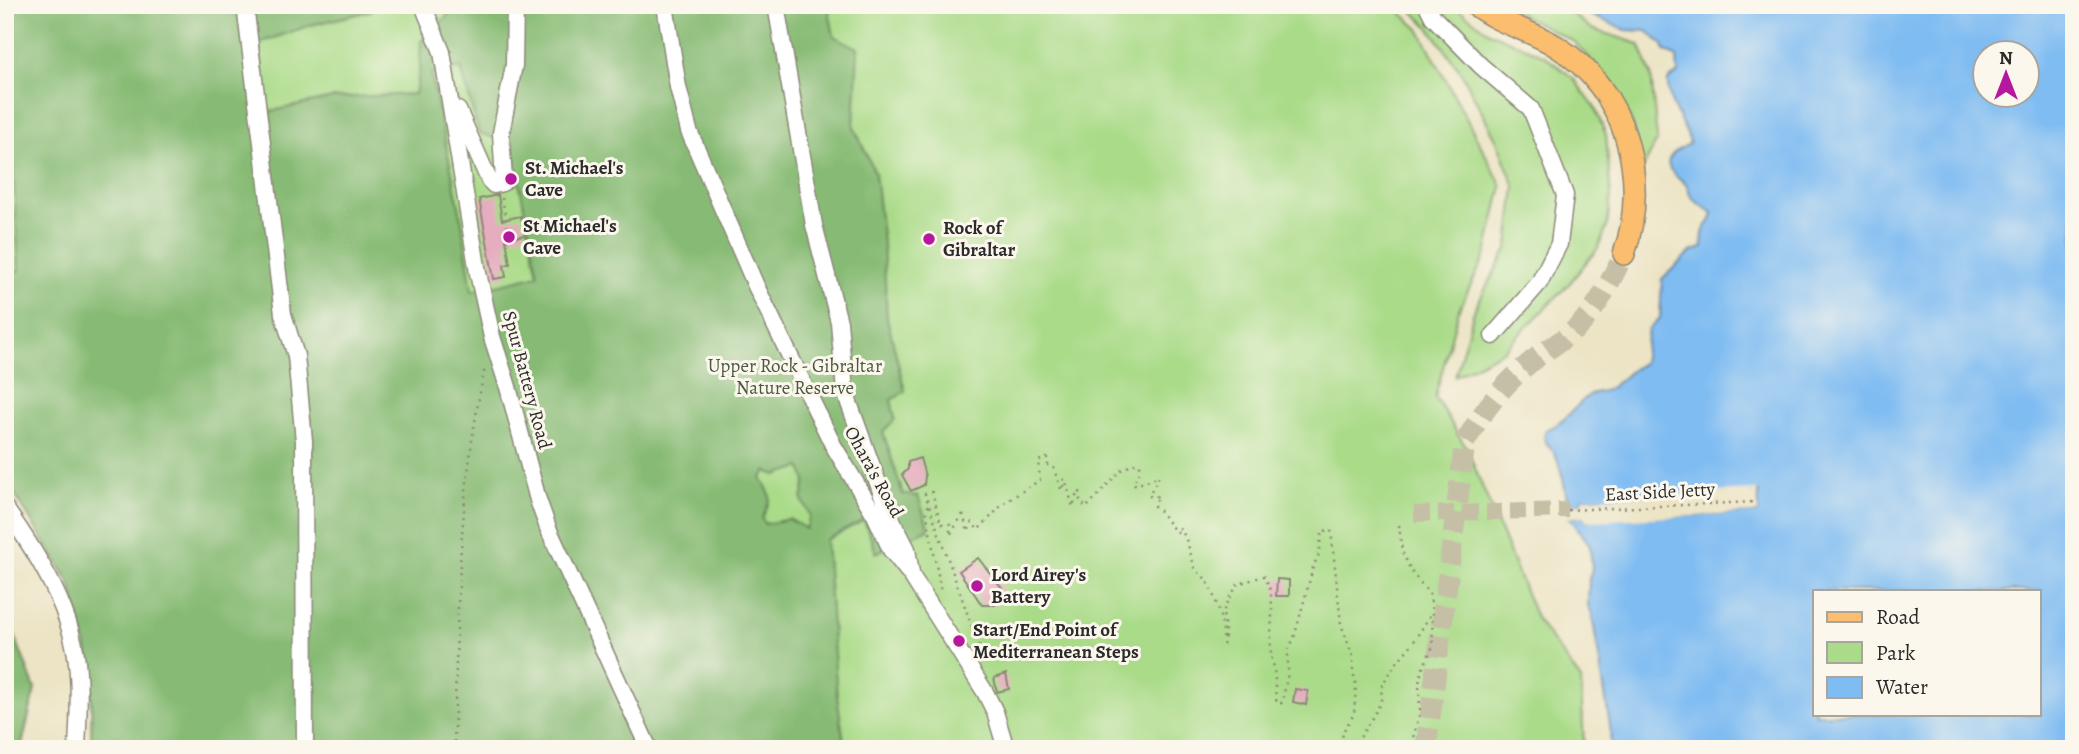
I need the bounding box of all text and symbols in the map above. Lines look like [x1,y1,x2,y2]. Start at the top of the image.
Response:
north arrow [1970,38,2040,108]
text: N [1999,45,2013,71]
place label: St. Michael's Cave [525,155,624,203]
marker: St. Michael's Cave [503,171,519,187]
place label: St Michael's Cave [523,213,617,261]
place label: Rock of Gibraltar [943,215,1016,263]
marker: St Michael's Cave [501,229,517,245]
marker: Rock of Gibraltar [921,231,937,247]
street label: Spur Battery Road [496,308,558,453]
park label: Upper Rock - Gibraltar Nature Reserve [708,353,882,401]
street label: Ohara's Road [838,422,910,523]
street label: East Side Jetty [1604,476,1716,508]
place label: Lord Airey's Battery [991,562,1087,610]
marker: Lord Airey's Battery [969,578,985,594]
legend [1813,590,2040,716]
text: Road [1876,603,1920,631]
place label: Start/End Point of Mediterranean Steps [973,617,1139,665]
marker: Start/End Point of Mediterranean Steps [951,633,967,649]
text: Park [1876,639,1916,667]
text: Water [1875,673,1928,701]

